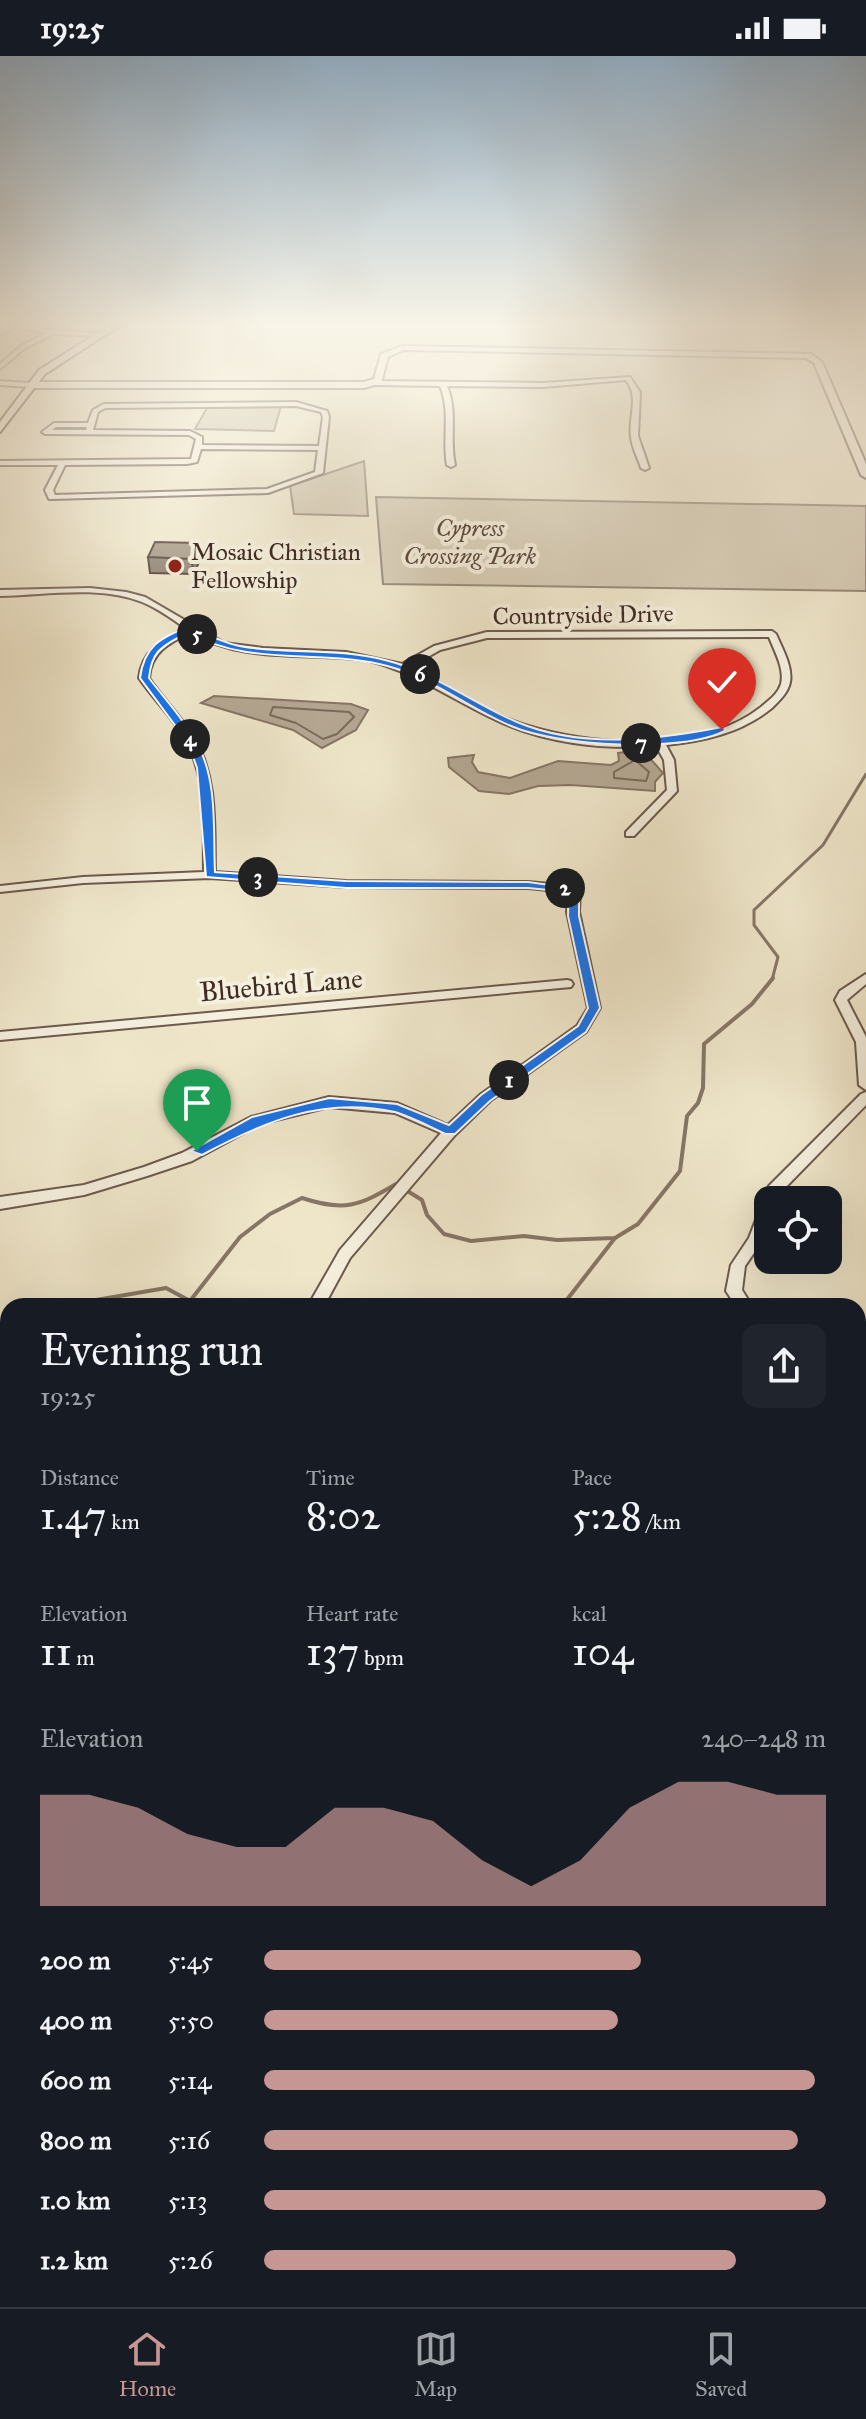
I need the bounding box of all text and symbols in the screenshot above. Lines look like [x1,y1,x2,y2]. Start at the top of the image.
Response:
text: 19:25 [40,10,104,46]
park label: Cypress Crossing Park [404,513,537,571]
place label: Mosaic Christian Fellowship [191,537,361,595]
marker: Mosaic Christian Fellowship [166,557,184,575]
street label: Countryside Drive [492,598,674,632]
pin: 5 [177,614,217,654]
text: 5 [192,620,202,647]
pin [688,648,756,730]
pin: 6 [400,654,440,694]
text: 6 [414,660,426,687]
icon: check [700,660,744,704]
pin: 4 [170,719,210,759]
pin: 7 [621,723,661,763]
text: 4 [184,725,196,752]
text: 7 [635,729,647,756]
pin: 3 [238,857,278,897]
text: 3 [254,863,262,890]
pin: 2 [545,868,585,908]
text: 2 [560,874,570,901]
street label: Bluebird Lane [198,960,364,1010]
pin: 1 [489,1060,529,1100]
text: 1 [505,1066,513,1093]
pin [163,1069,231,1151]
icon: arrive [175,1081,219,1125]
map controls [754,1186,842,1274]
button: locate [754,1186,842,1274]
text: Evening run [40,1323,263,1377]
button: share [742,1324,826,1408]
text: 19:25 [40,1380,95,1412]
text: Distance [40,1464,119,1491]
text: Time [306,1464,355,1491]
text: Pace [572,1464,612,1491]
text: 1.47 [40,1491,106,1540]
text: 8:02 [306,1491,380,1540]
text: 5:28 [572,1491,642,1540]
text: km [106,1508,140,1535]
text: /km [642,1508,681,1535]
text: Elevation [40,1600,127,1627]
text: Heart rate [306,1600,399,1627]
text: kcal [572,1600,607,1627]
text: 11 [40,1627,72,1676]
text: 137 [306,1627,359,1676]
text: 104 [572,1627,633,1676]
text: m [72,1644,95,1671]
text: bpm [359,1644,404,1671]
text: Elevation [40,1722,143,1754]
text: 240–248 m [701,1722,826,1754]
text: 200 m [40,1944,111,1976]
text: 5:45 [168,1944,213,1976]
text: 400 m [40,2004,112,2036]
text: 5:50 [168,2004,214,2036]
text: 600 m [40,2064,111,2096]
text: 5:14 [168,2064,211,2096]
text: 800 m [40,2124,112,2156]
text: 5:16 [168,2124,210,2156]
text: 1.0 km [40,2184,110,2216]
text: 5:13 [168,2184,207,2216]
text: 1.2 km [40,2244,108,2276]
text: 5:26 [168,2244,213,2276]
tab: Home [119,2327,176,2402]
tab: Map [414,2327,458,2402]
tab: Saved [695,2327,747,2402]

